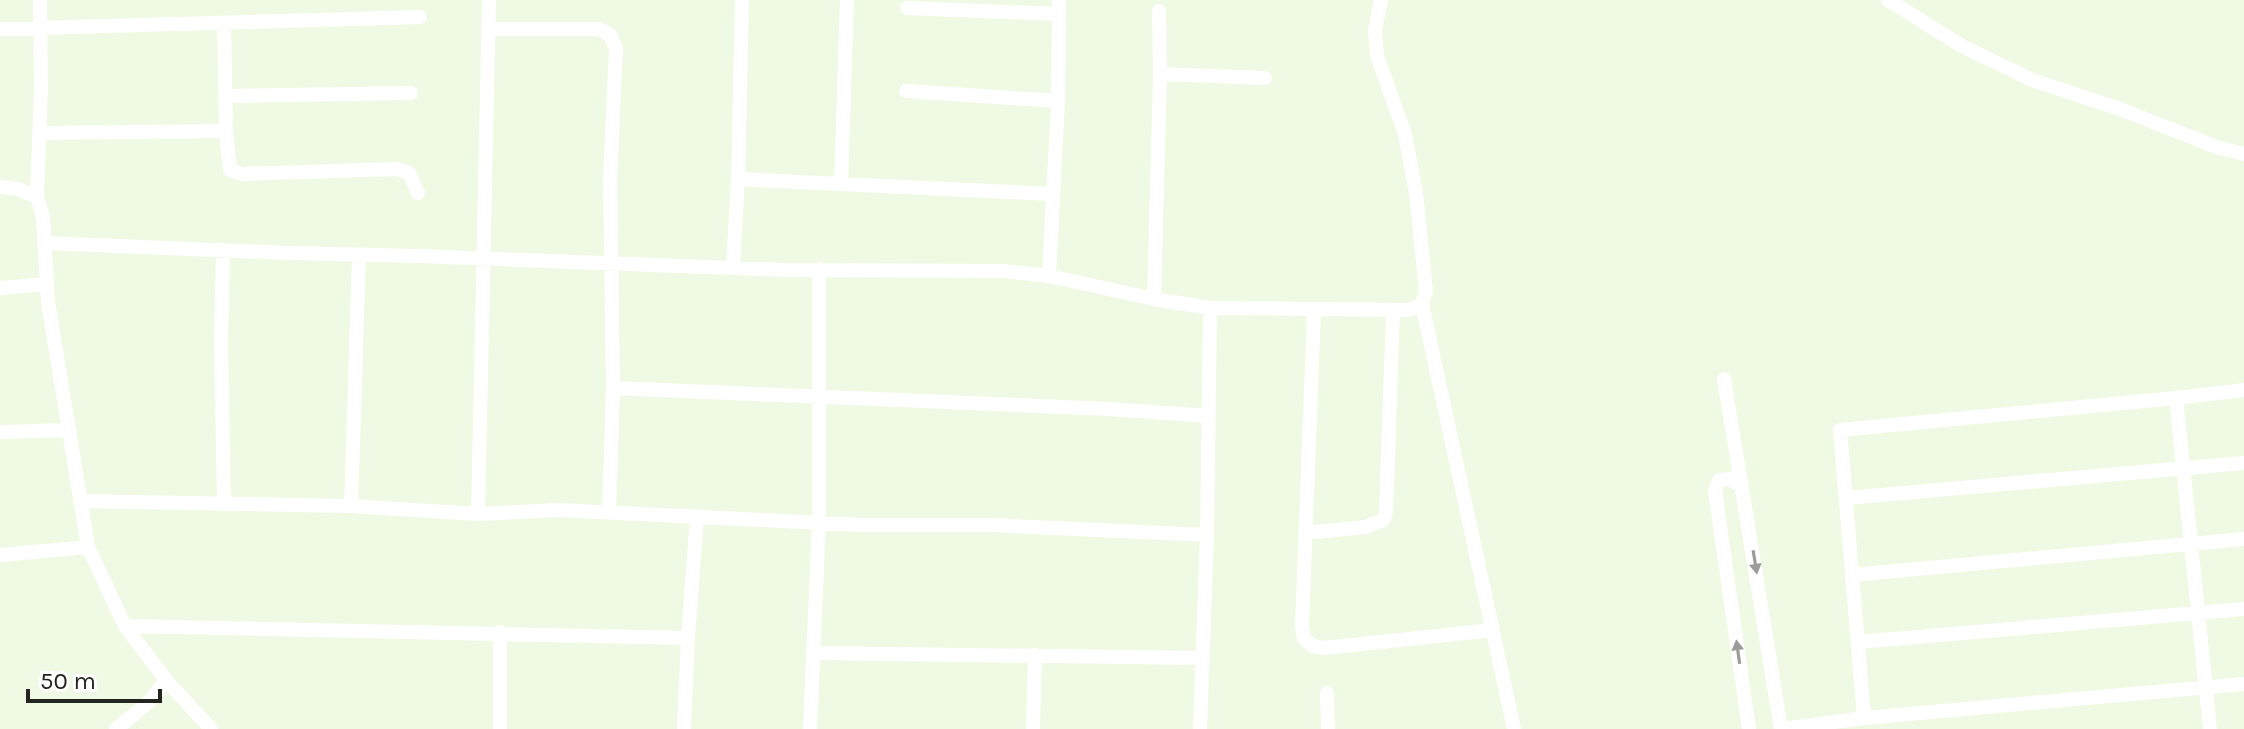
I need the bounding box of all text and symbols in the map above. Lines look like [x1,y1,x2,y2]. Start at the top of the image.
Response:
one-way arrow [1749,550,1761,575]
one-way arrow [1731,639,1744,664]
scale bar [28,653,160,703]
text: 50 m [40,667,96,695]

